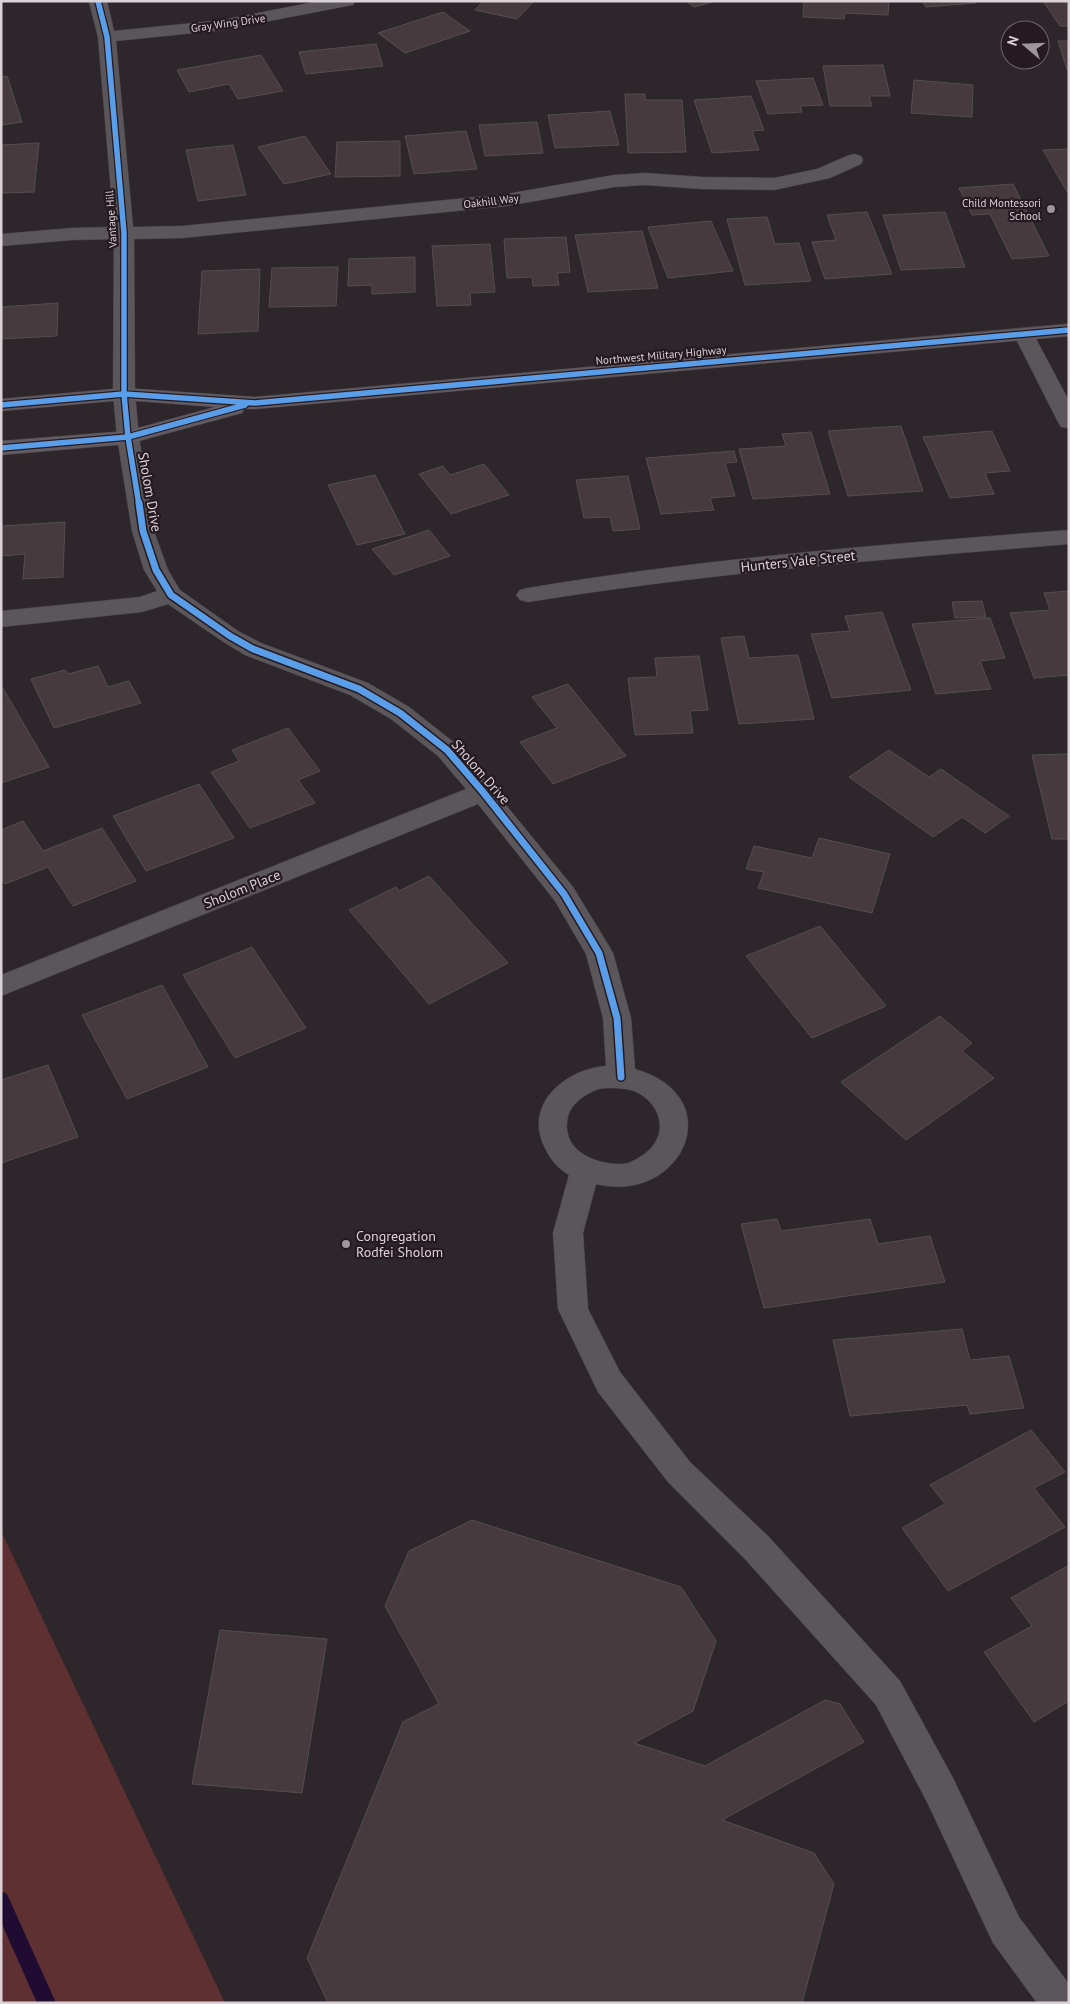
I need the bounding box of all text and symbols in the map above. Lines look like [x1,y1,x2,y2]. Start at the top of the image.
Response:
street label: Gray Wing Drive [190,11,266,35]
north arrow [1000,20,1050,70]
text: N [1003,33,1023,48]
street label: Vantage Hill [102,189,120,249]
street label: Oakhill Way [463,191,520,211]
place label: Child Montessori School [962,196,1042,223]
marker: Child Montessori School [1045,203,1057,215]
street label: Northwest Military Highway [595,342,728,368]
street label: Sholom Drive [134,451,166,533]
street label: Hunters Vale Street [740,546,856,576]
street label: Sholom Drive [448,736,514,808]
street label: Sholom Place [201,865,283,913]
place label: Congregation Rodfei Sholom [356,1227,443,1261]
marker: Congregation Rodfei Sholom [340,1238,352,1250]

